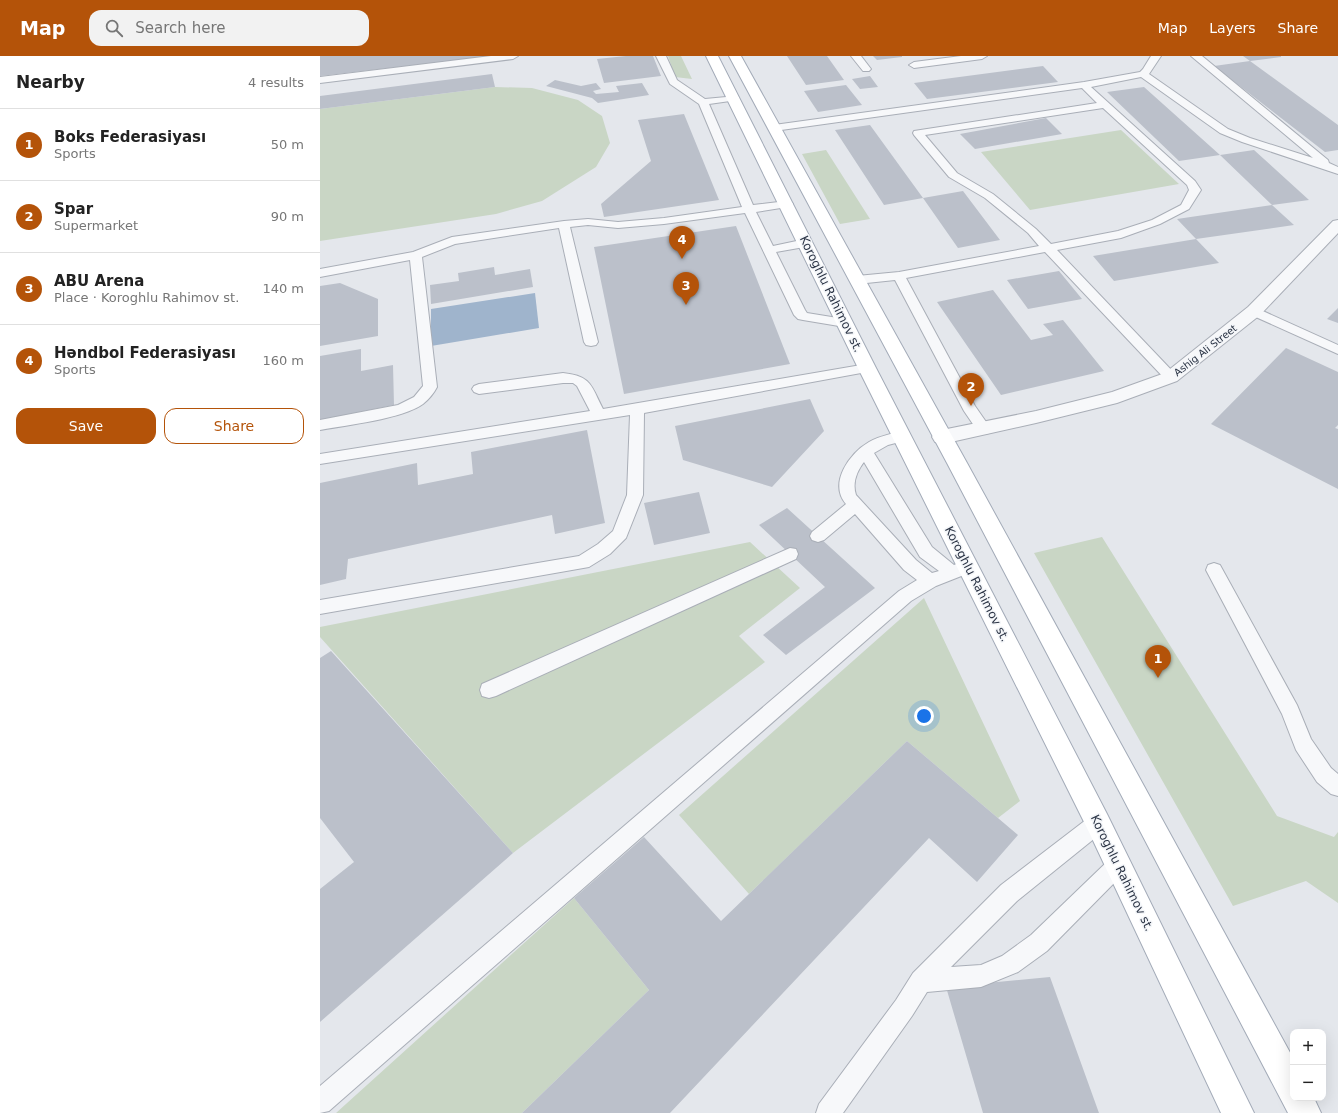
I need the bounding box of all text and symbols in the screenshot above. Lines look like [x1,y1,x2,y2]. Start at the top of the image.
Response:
search box [89,10,369,46]
text: Map [20,17,65,39]
icon: search [103,17,125,39]
text: Search here [135,19,225,37]
text: Map [1158,20,1187,36]
text: Layers [1209,20,1256,36]
text: Share [1278,20,1318,36]
text: Nearby [16,72,85,92]
text: 4 results [248,75,304,90]
text: Boks Federasiyası [54,128,206,146]
text: 1 [24,137,34,152]
text: 50 m [271,137,304,152]
text: Sports [54,146,96,161]
text: Spar [54,200,93,218]
text: 2 [24,209,34,224]
text: 90 m [271,209,304,224]
text: Supermarket [54,218,138,233]
pin: 4 [669,226,695,259]
street label: Koroghlu Rahimov st. [797,234,865,354]
text: ABU Arena [54,272,144,290]
pin: 3 [673,272,699,305]
text: 3 [24,281,34,296]
text: 140 m [262,281,304,296]
text: Place · Koroghlu Rahimov st. [54,290,239,305]
street label: Ashig Ali Street [1172,322,1239,378]
text: Həndbol Federasiyası [54,344,236,362]
text: 4 [24,353,34,368]
text: 160 m [262,353,304,368]
text: Sports [54,362,96,377]
pin: 2 [958,373,984,406]
button: Save [16,408,156,444]
button: Share [164,408,304,444]
street label: Koroghlu Rahimov st. [942,524,1012,644]
pin: 1 [1145,645,1171,678]
your location [914,706,934,726]
street label: Koroghlu Rahimov st. [1088,813,1156,933]
map controls [1290,1029,1326,1101]
button: + [1290,1029,1326,1065]
button: − [1290,1065,1326,1101]

